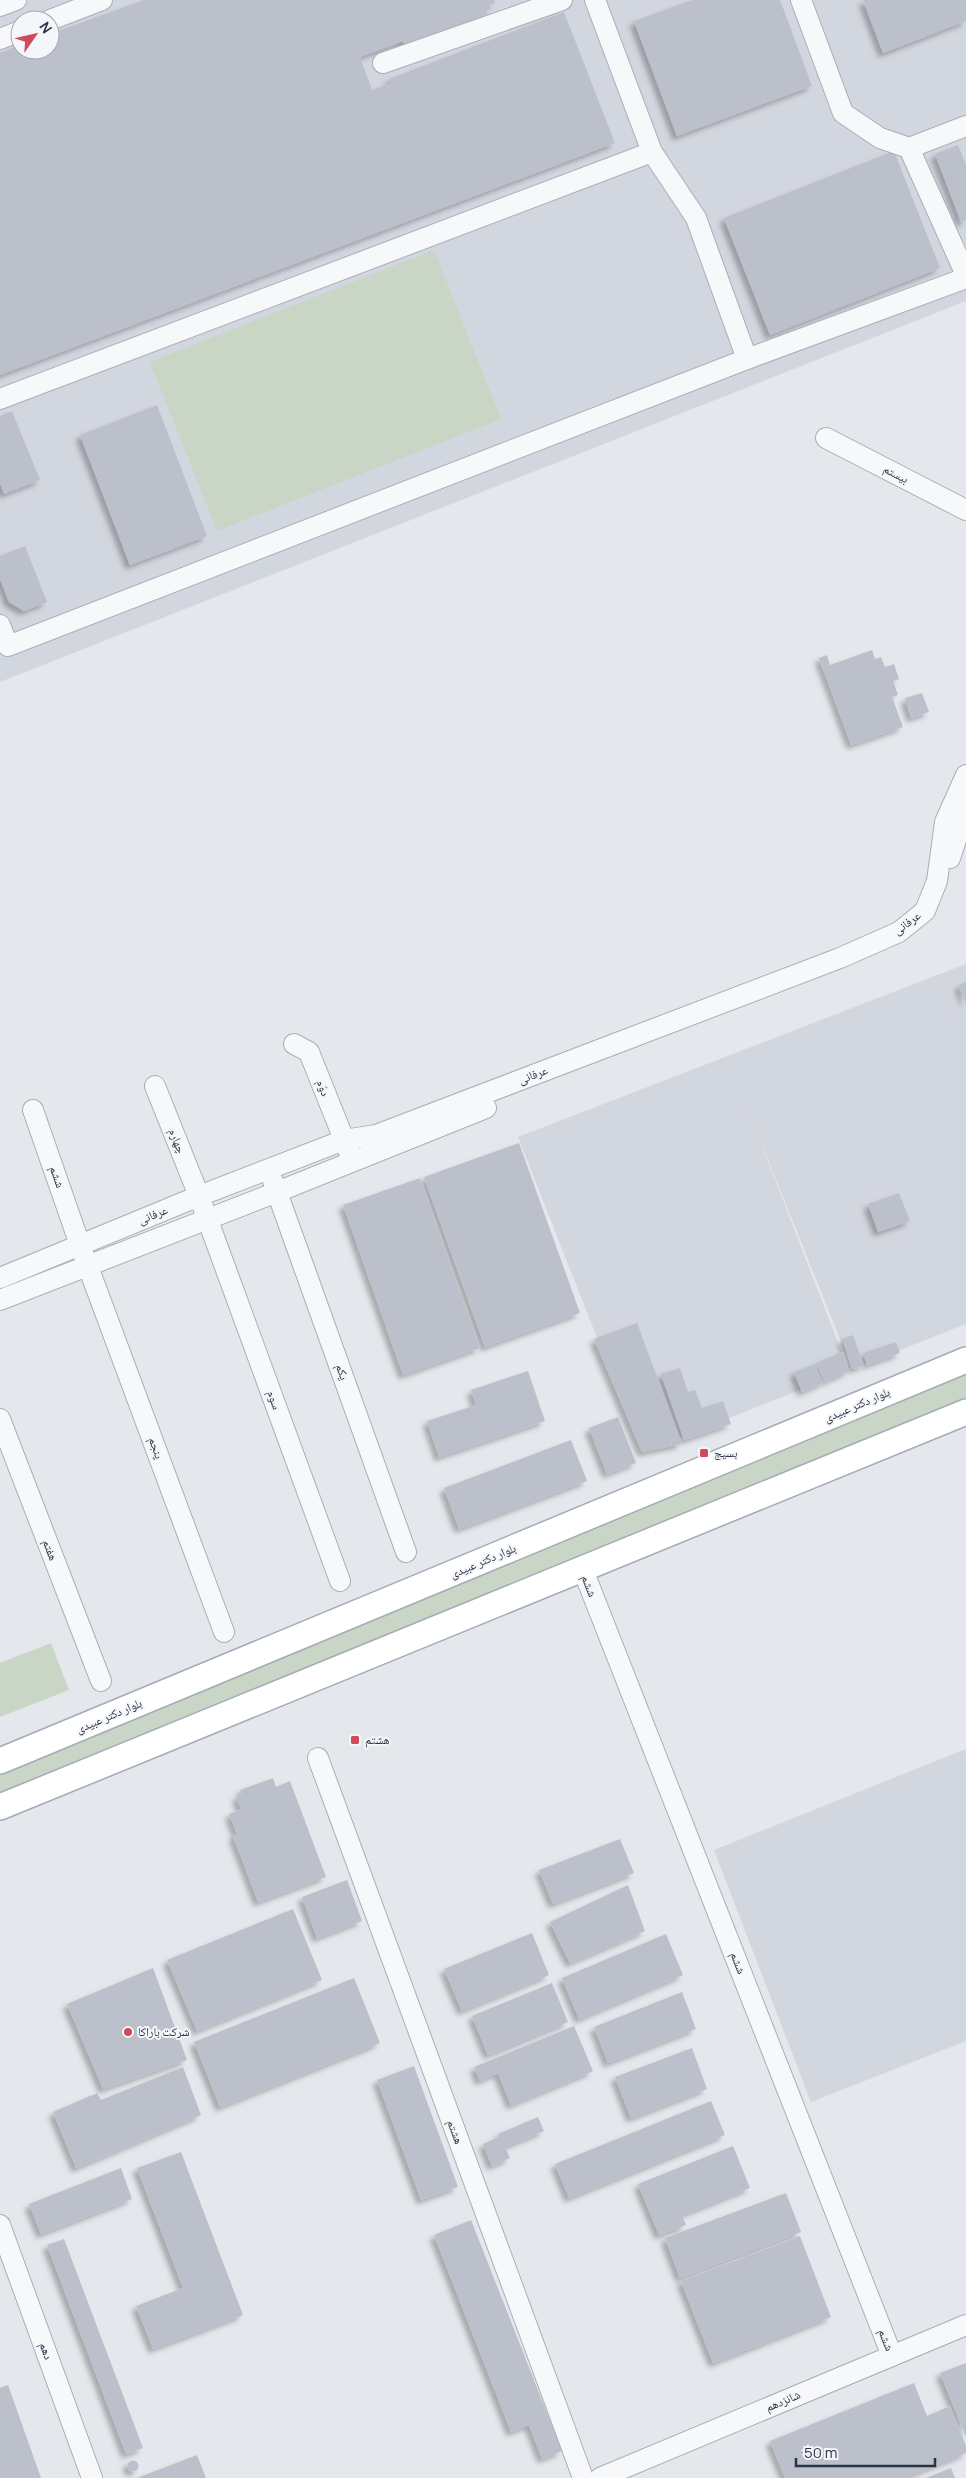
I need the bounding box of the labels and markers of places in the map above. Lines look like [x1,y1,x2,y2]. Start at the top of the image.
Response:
place label: بسیج [714,1444,738,1461]
marker: بسیج [698,1447,710,1459]
place label: هشتم [365,1731,390,1748]
marker: هشتم [349,1734,361,1746]
place label: شرکت باراکا [138,2023,190,2040]
marker: شرکت باراکا [122,2026,134,2038]

